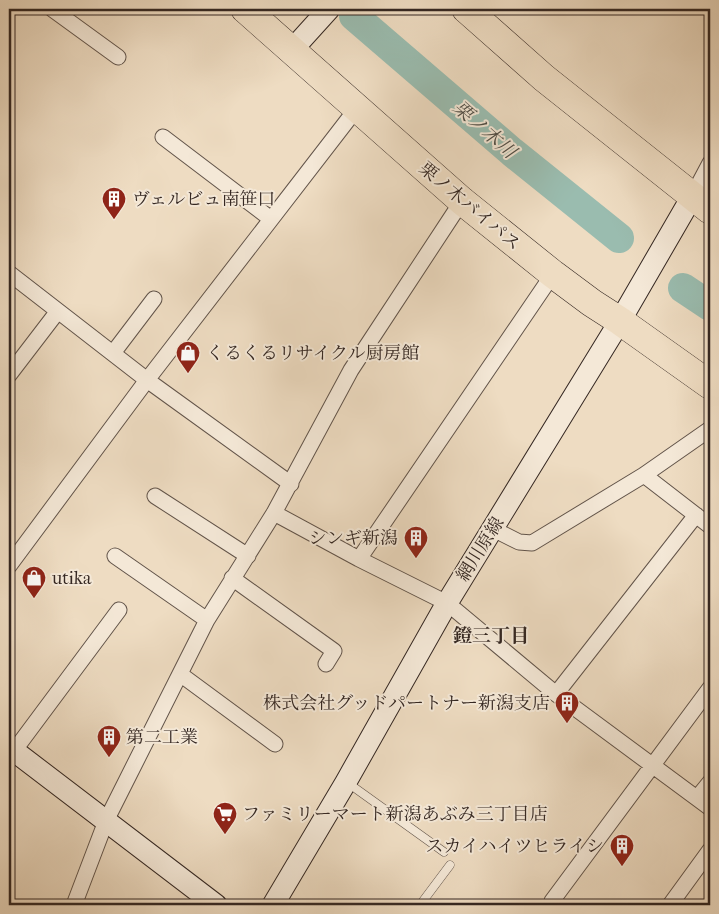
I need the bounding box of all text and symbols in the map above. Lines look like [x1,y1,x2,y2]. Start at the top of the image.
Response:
water label: 栗ノ木川 [448,97,522,164]
street label: 栗ノ木バイパス [415,158,525,255]
building icon: ヴェルビュ南笹口 [101,186,127,220]
place label: ヴェルビュ南笹口 [132,189,275,210]
shop icon: くるくるリサイクル厨房館 [175,340,201,374]
place label: くるくるリサイクル厨房館 [206,343,419,364]
street label: 網川原線 [452,513,508,585]
building icon: シンギ新潟 [403,525,429,559]
place label: シンギ新潟 [308,528,398,549]
shop icon: utika [21,565,47,599]
place label: utika [51,568,92,589]
district label: 鐙三丁目 [453,625,529,647]
building icon: 株式会社グッドパートナー新潟支店 [554,690,580,724]
place label: 株式会社グッドパートナー新潟支店 [263,693,550,714]
building icon: 第二工業 [96,724,122,758]
place label: 第二工業 [126,727,198,748]
supermarket icon: ファミリーマート新潟あぶみ三丁目店 [212,801,238,835]
place label: ファミリーマート新潟あぶみ三丁目店 [242,804,548,825]
building icon: スカイハイツヒライシ [609,833,635,867]
place label: スカイハイツヒライシ [425,836,604,857]

